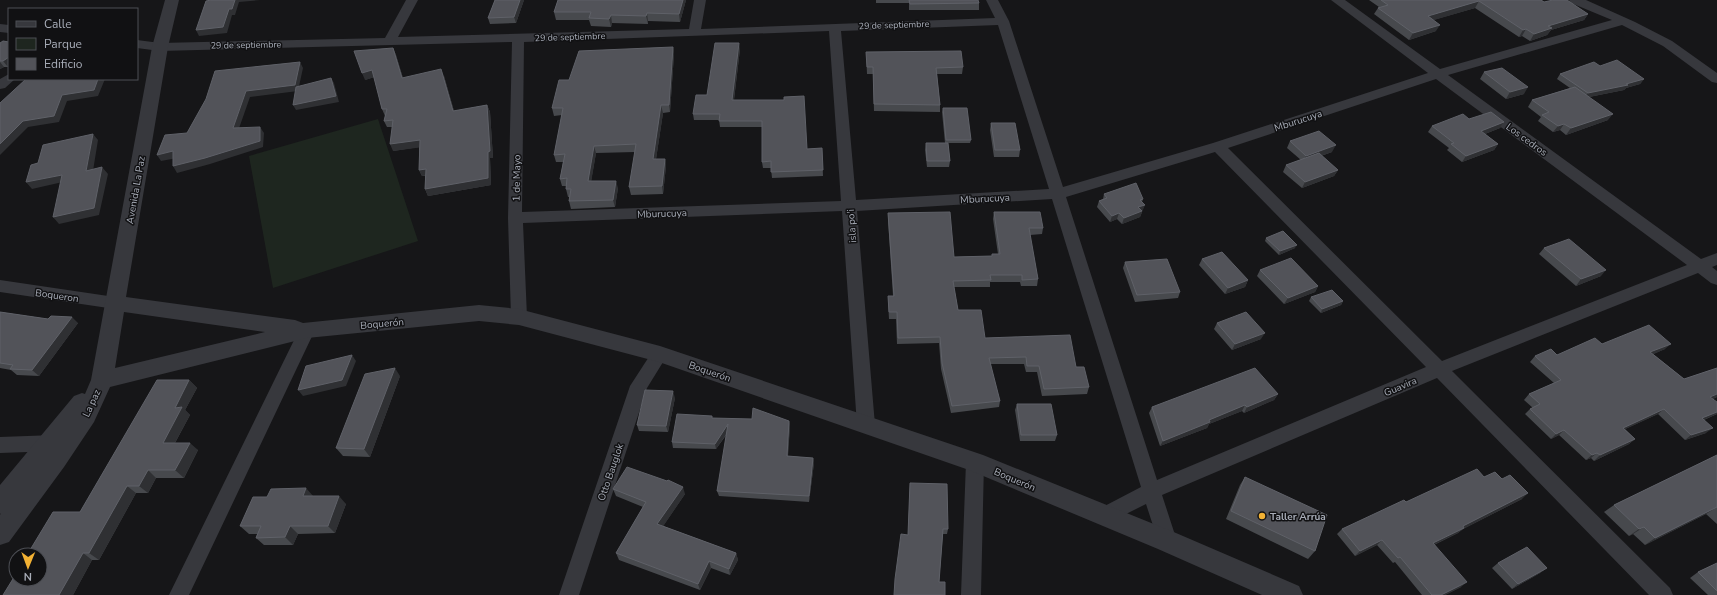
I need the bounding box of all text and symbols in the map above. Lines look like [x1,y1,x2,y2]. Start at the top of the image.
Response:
legend [8,8,138,80]
text: Calle [44,16,72,32]
street label: 29 de septiembre [858,18,930,32]
street label: 29 de septiembre [534,30,606,44]
text: Parque [44,36,82,52]
street label: 29 de septiembre [211,38,282,52]
text: Edificio [44,56,83,72]
street label: Mburucuya [1272,107,1324,135]
street label: Los cedros [1503,120,1550,160]
street label: 1 de Mayo [510,154,524,201]
street label: Avenida La Paz [123,155,149,225]
street label: Mburucuya [960,191,1010,207]
street label: Mburucuya [637,206,687,222]
street label: isla po'i [844,209,860,243]
street label: Boqueron [34,286,80,306]
street label: Boquerón [360,315,405,333]
street label: Boquerón [687,358,733,386]
street label: Guavira [1382,374,1419,400]
street label: La paz [79,387,105,420]
street label: Otto Bauglok [595,441,628,503]
street label: Boquerón [992,465,1038,495]
place label: Taller Arrúa [1270,510,1326,524]
marker: Taller Arrúa [1257,511,1267,521]
north arrow [8,547,48,587]
text: N [24,569,32,584]

